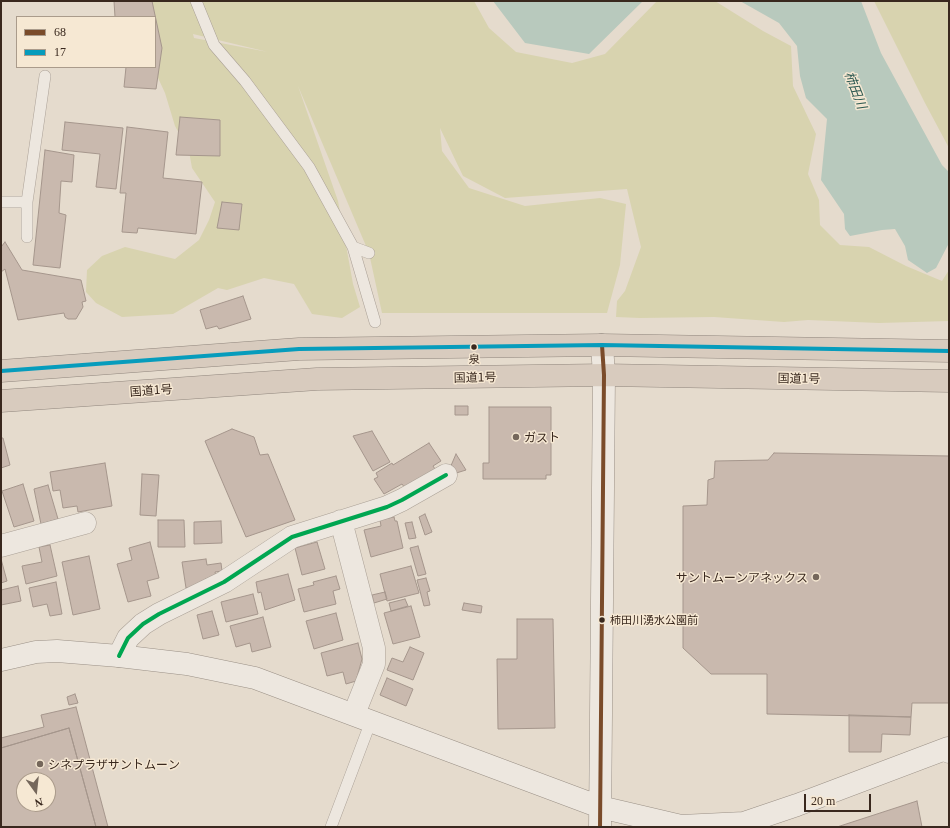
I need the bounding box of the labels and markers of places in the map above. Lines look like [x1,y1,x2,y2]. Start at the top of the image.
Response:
marker: 泉 [469,342,479,352]
place label: 泉 [469,352,479,366]
place label: ガスト [524,430,560,444]
marker: ガスト [511,432,521,442]
place label: サントムーンアネックス [676,570,808,584]
marker: サントムーンアネックス [811,572,821,582]
place label: 柿田川湧水公園前 [610,613,698,627]
marker: 柿田川湧水公園前 [597,615,607,625]
place label: シネプラザサントムーン [48,757,180,771]
marker: シネプラザサントムーン [35,759,45,769]

